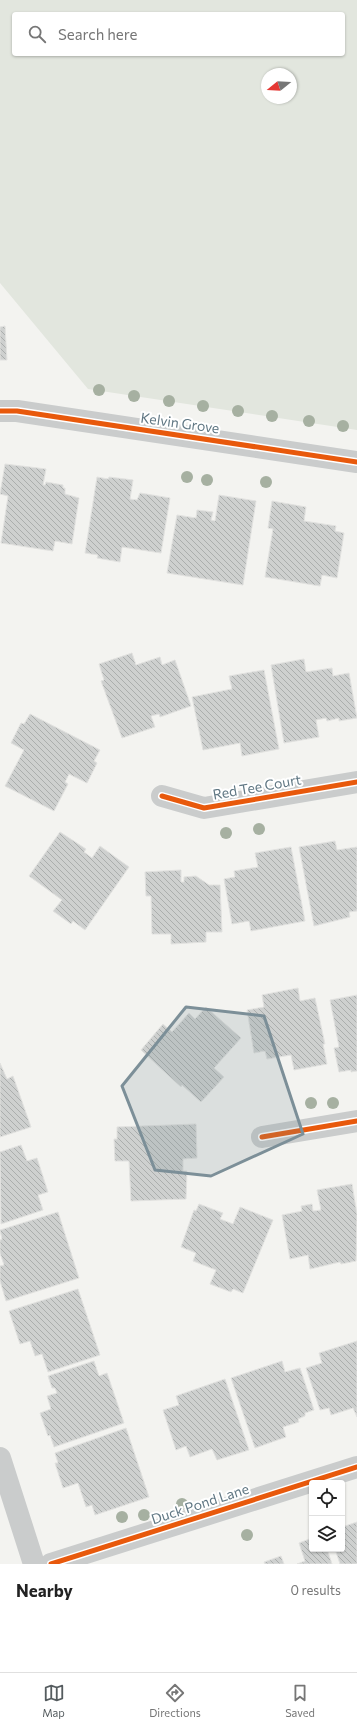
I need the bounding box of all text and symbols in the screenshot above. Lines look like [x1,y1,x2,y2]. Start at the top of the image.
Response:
search box [12,12,345,56]
icon: search [26,23,48,45]
text: Search here [58,25,137,43]
north arrow [261,68,297,104]
street label: Kelvin Grove [140,409,221,436]
street label: Red Tee Court [211,770,303,803]
street label: Duck Pond Lane [149,1480,251,1527]
map controls [309,1480,345,1552]
button: locate [309,1480,345,1516]
button: layers [309,1516,345,1552]
text: Nearby [16,1580,73,1601]
text: 0 results [290,1582,341,1598]
tab: Map [42,1682,65,1719]
tab: Directions [149,1682,201,1719]
tab: Saved [285,1682,315,1719]

